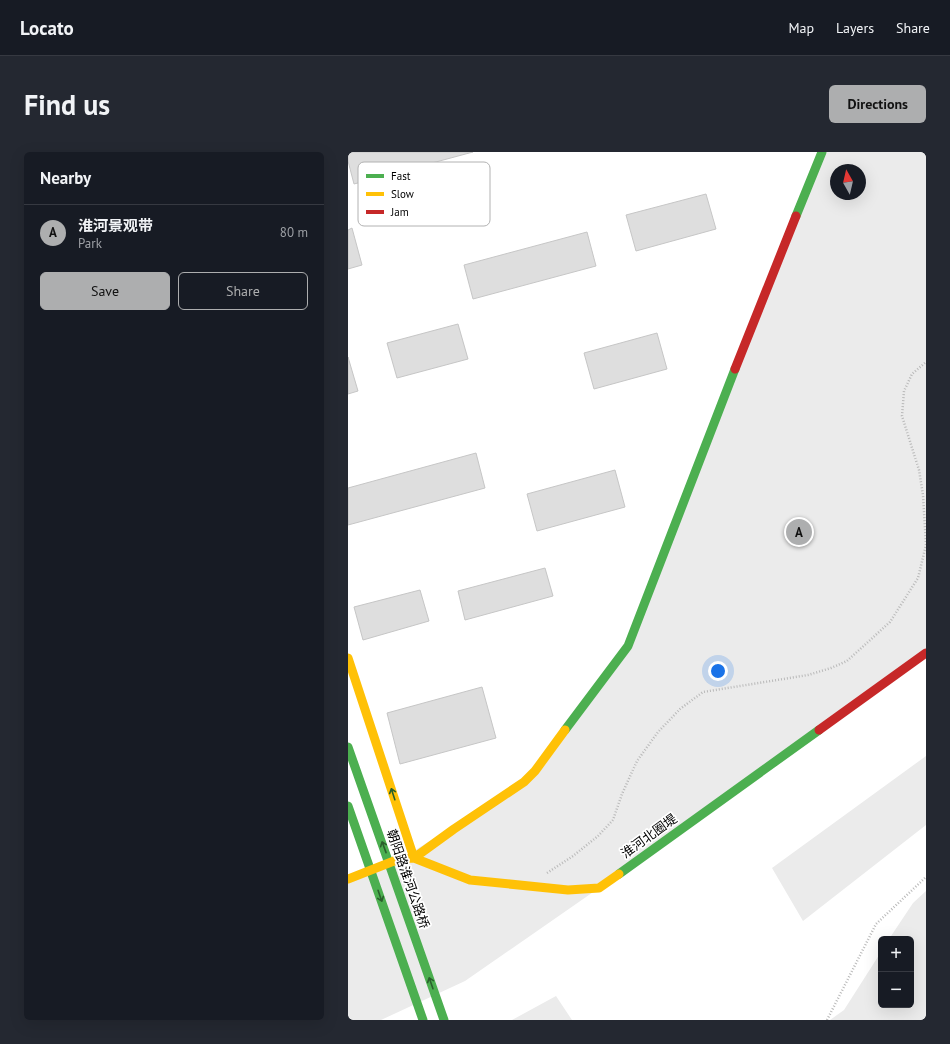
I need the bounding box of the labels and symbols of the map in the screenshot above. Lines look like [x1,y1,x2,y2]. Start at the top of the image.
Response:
legend [358,162,490,226]
north arrow [830,164,866,200]
text: Fast [391,169,411,183]
text: Slow [391,187,414,201]
text: Jam [390,205,409,219]
pin: A [786,517,812,547]
your location [708,661,728,681]
one-way arrow [389,788,396,801]
street label: 淮河北圈堤 [618,810,680,862]
street label: 朝阳路淮河公路桥 [383,827,433,931]
one-way arrow [379,842,387,854]
one-way arrow [377,889,384,902]
one-way arrow [427,977,434,990]

